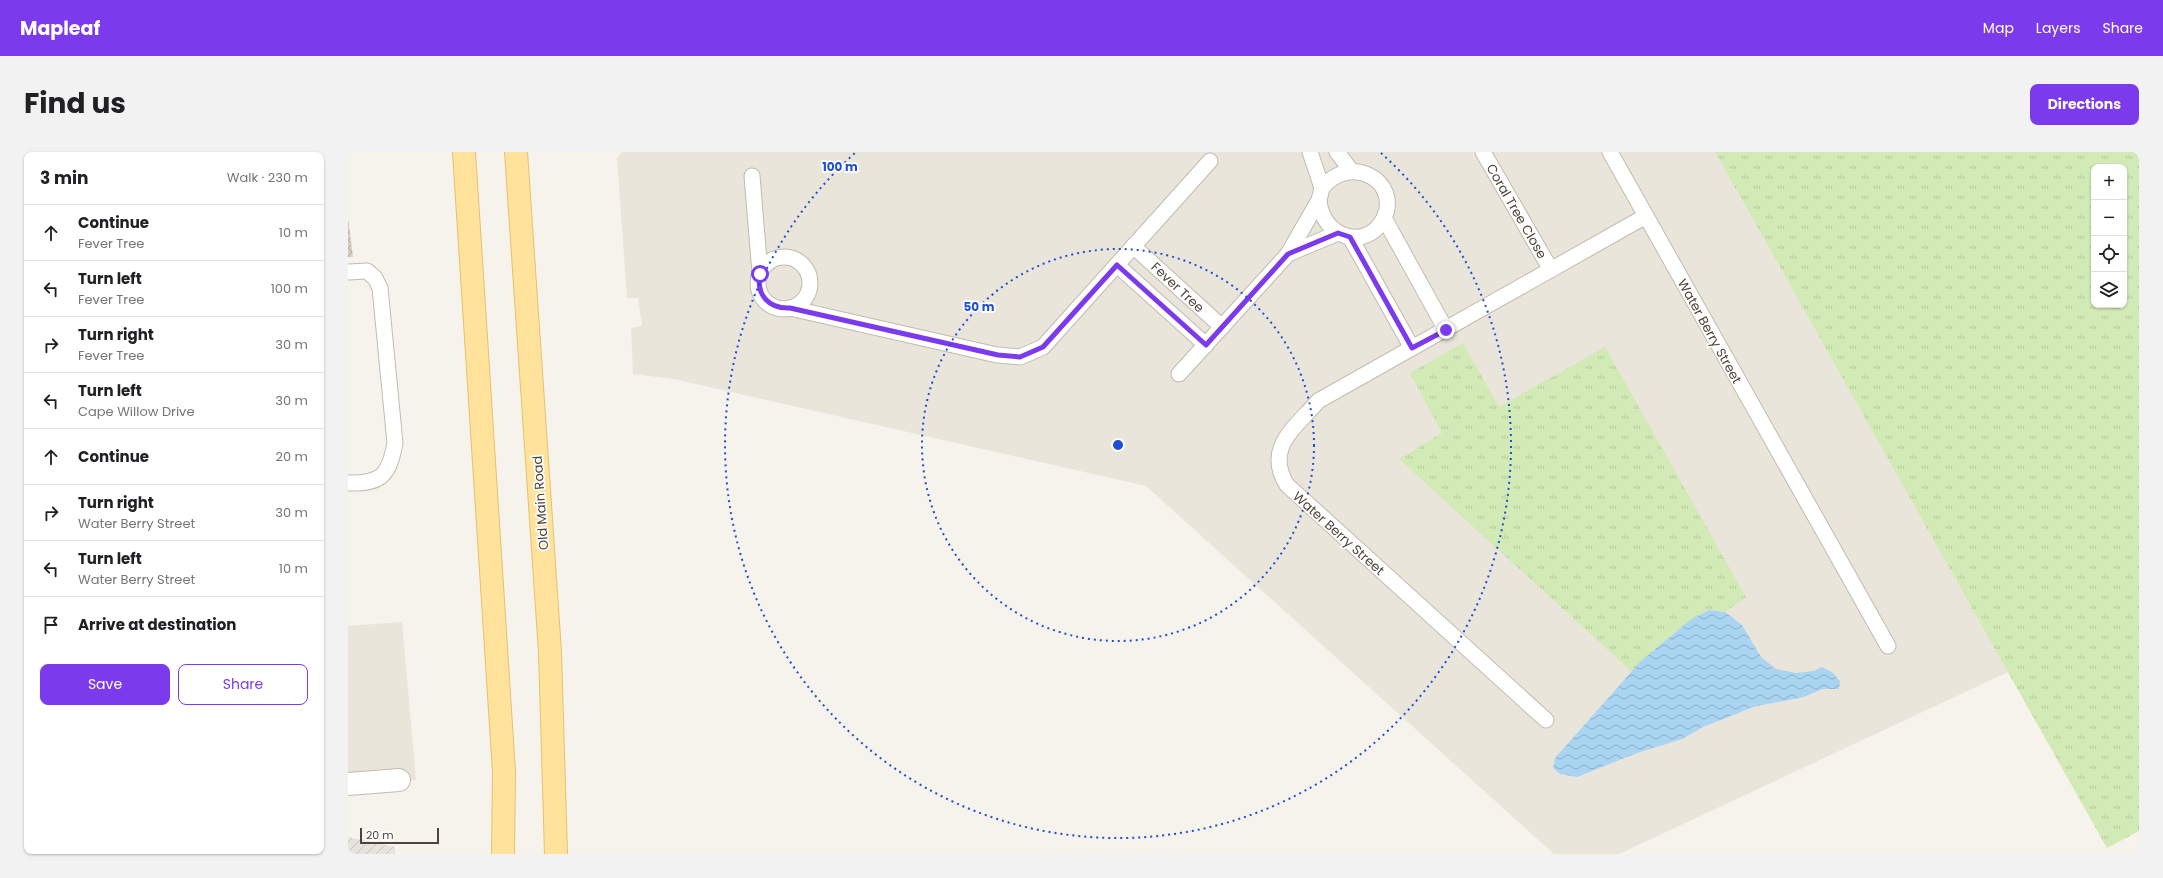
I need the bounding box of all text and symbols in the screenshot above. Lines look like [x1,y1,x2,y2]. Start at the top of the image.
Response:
text: Mapleaf [20,15,100,42]
text: Map [1983,18,2014,38]
text: Layers [2036,18,2080,38]
text: Share [2102,18,2143,38]
text: Find us [24,84,126,123]
button: Directions [2030,84,2139,125]
text: 100 m [822,158,858,175]
street label: Coral Tree Close [1482,160,1551,262]
map controls [2091,164,2127,308]
button: + [2091,164,2127,200]
text: 3 min [40,166,88,190]
text: Walk · 230 m [227,168,308,187]
button: − [2091,200,2127,236]
text: Continue [78,212,149,233]
icon: ahead [40,222,62,244]
text: 10 m [279,223,308,242]
text: Fever Tree [78,234,144,253]
button: locate [2091,236,2127,272]
street label: Fever Tree [1147,258,1208,317]
route start [751,265,769,283]
text: Turn left [78,268,142,289]
button: layers [2091,272,2127,308]
street label: Water Berry Street [1673,275,1746,387]
icon: left [40,278,62,300]
text: 100 m [271,279,308,298]
text: Fever Tree [78,290,144,309]
text: 50 m [964,298,995,315]
route end [1437,321,1455,339]
text: Turn right [78,324,154,345]
icon: right [40,334,62,356]
text: 30 m [275,335,308,354]
text: Fever Tree [78,346,144,365]
text: Turn left [78,380,142,401]
icon: left [40,390,62,412]
text: 30 m [275,391,308,410]
text: Cape Willow Drive [78,402,194,421]
centre of rings [1111,438,1125,452]
icon: ahead [40,446,62,468]
text: Continue [78,446,149,467]
text: 20 m [275,447,308,466]
street label: Old Main Road [528,455,553,551]
street label: Water Berry Street [1289,487,1389,580]
text: Turn right [78,492,154,513]
icon: right [40,502,62,524]
text: 30 m [275,503,308,522]
text: Water Berry Street [78,514,195,533]
text: Turn left [78,548,142,569]
icon: left [40,558,62,580]
text: 10 m [279,559,308,578]
text: Water Berry Street [78,570,195,589]
icon: arrive [40,614,62,636]
text: Arrive at destination [78,614,236,635]
button: Save [40,664,170,705]
button: Share [178,664,308,705]
scale bar [360,826,439,845]
text: 20 m [366,827,394,843]

